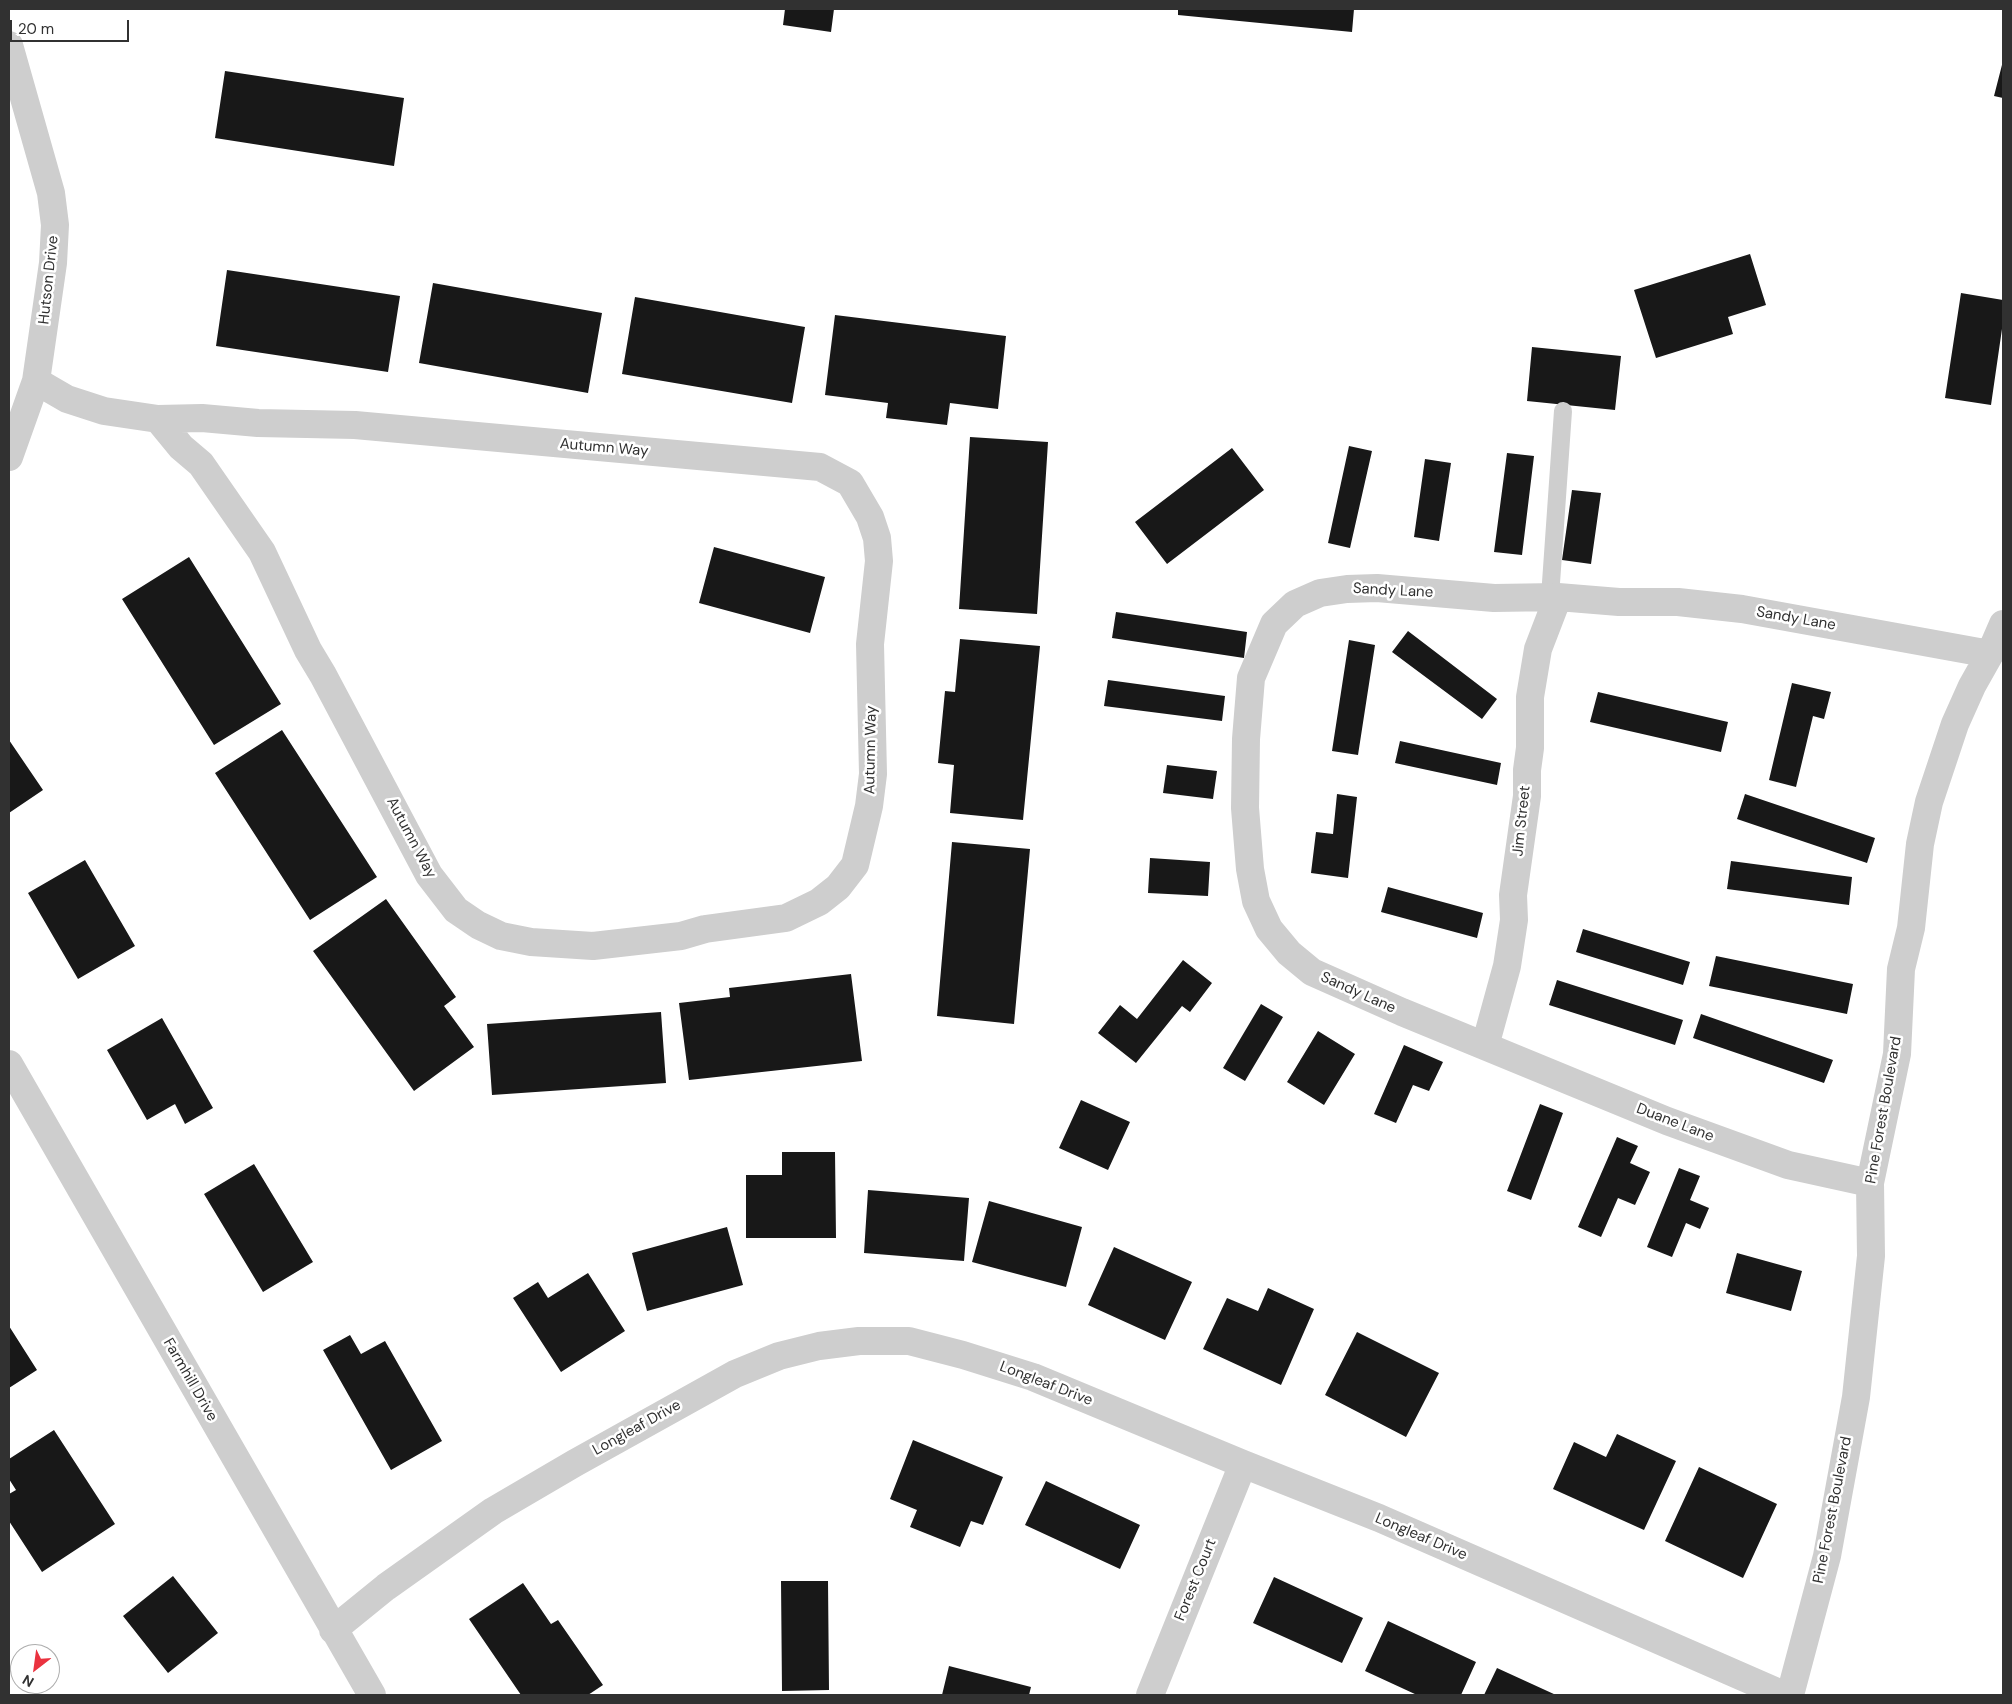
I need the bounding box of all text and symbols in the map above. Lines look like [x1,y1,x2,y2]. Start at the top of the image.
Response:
scale bar [12,10,131,42]
text: 20 m [18,19,54,39]
street label: Hutson Drive [35,235,63,325]
street label: Autumn Way [559,435,649,461]
street label: Sandy Lane [1352,580,1434,602]
street label: Sandy Lane [1755,603,1837,635]
street label: Autumn Way [861,705,881,795]
street label: Jim Street [1509,785,1535,857]
street label: Autumn Way [382,795,440,881]
street label: Sandy Lane [1318,968,1398,1018]
street label: Pine Forest Boulevard [1862,1035,1906,1185]
street label: Duane Lane [1634,1100,1716,1146]
street label: Farmhill Drive [159,1335,221,1425]
street label: Longleaf Drive [997,1358,1095,1410]
street label: Longleaf Drive [590,1396,684,1460]
street label: Pine Forest Boulevard [1810,1435,1856,1585]
street label: Longleaf Drive [1372,1510,1470,1564]
street label: Forest Court [1171,1536,1221,1624]
north arrow [10,1644,60,1694]
text: N [19,1671,37,1691]

